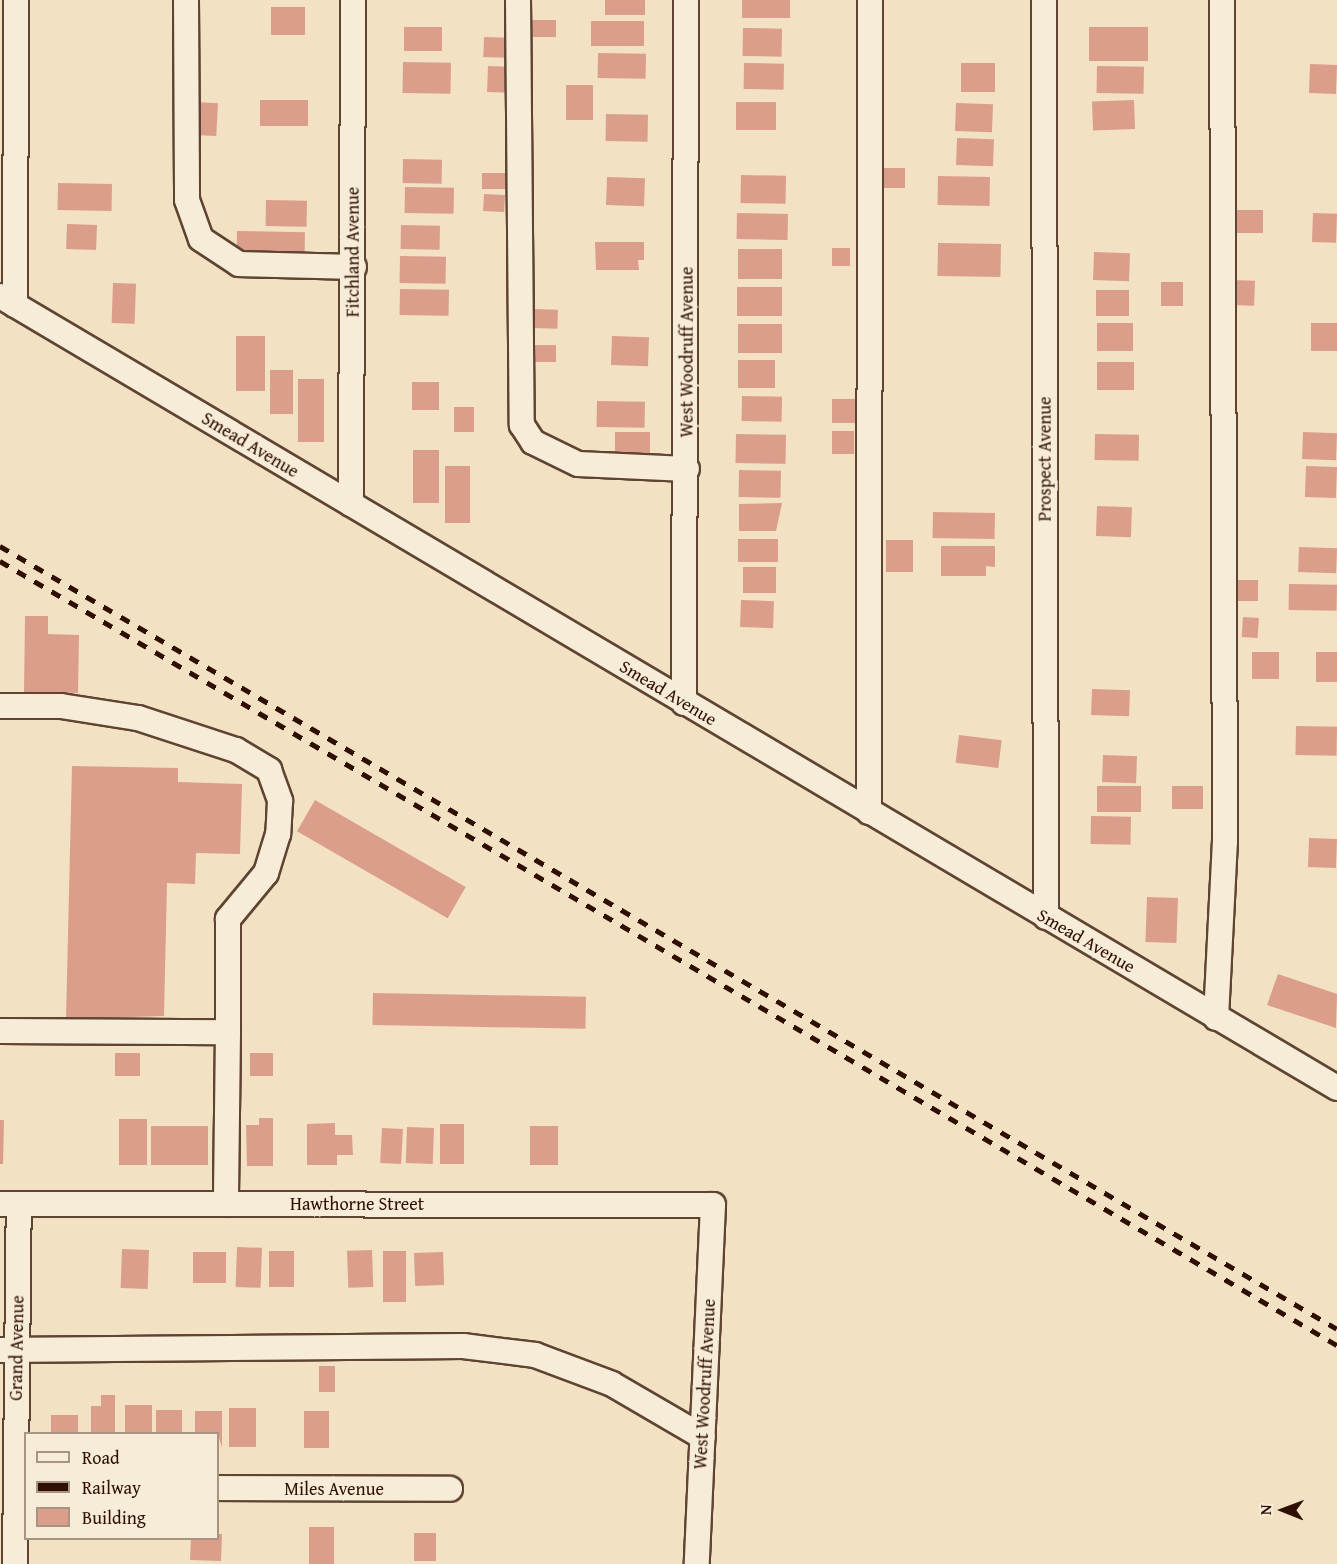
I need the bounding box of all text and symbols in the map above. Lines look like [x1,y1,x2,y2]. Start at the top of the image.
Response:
street label: Fitchland Avenue [342,187,364,317]
street label: West Woodruff Avenue [676,266,698,438]
street label: Prospect Avenue [1034,397,1056,521]
street label: Smead Avenue [198,408,302,482]
street label: Smead Avenue [616,656,720,730]
street label: Smead Avenue [1033,904,1139,978]
street label: Hawthorne Street [290,1193,424,1215]
street label: Grand Avenue [5,1295,29,1401]
street label: West Woodruff Avenue [690,1298,720,1470]
legend [24,1432,219,1540]
text: Road [82,1444,120,1471]
text: Railway [82,1474,141,1501]
street label: Miles Avenue [284,1478,384,1500]
north arrow [1253,1480,1313,1540]
text: Building [82,1504,146,1531]
text: N [1253,1504,1277,1515]

